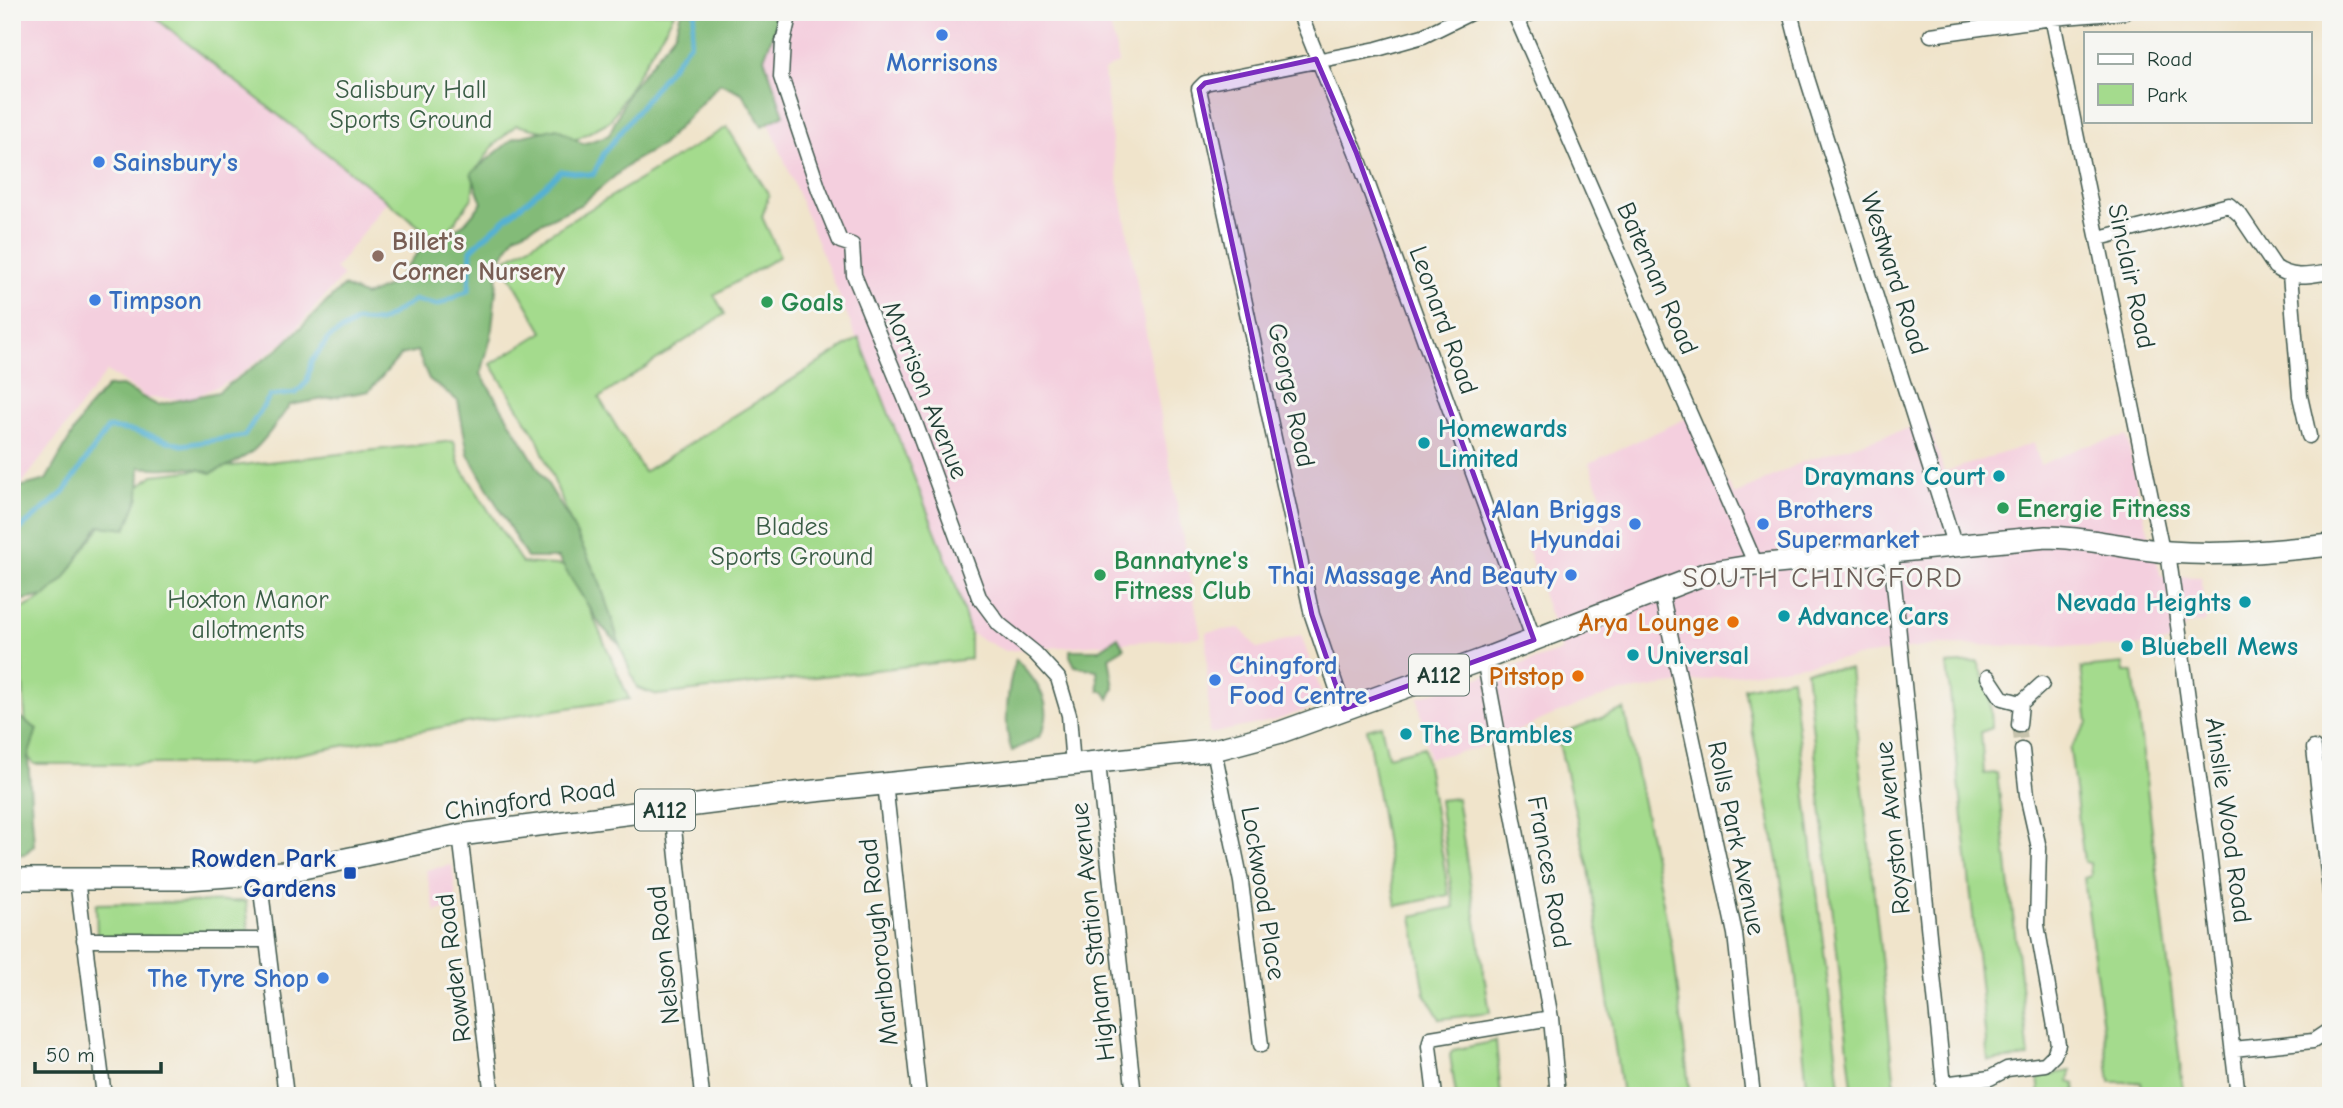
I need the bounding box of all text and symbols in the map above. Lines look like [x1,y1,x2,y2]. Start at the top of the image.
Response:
marker: Morrisons [934,27,950,43]
legend [2084,32,2312,122]
text: Road [2147,47,2192,71]
place label: Morrisons [886,48,998,78]
park label: Salisbury Hall Sports Ground [330,75,492,135]
text: Park [2147,83,2187,107]
place label: Sainsbury's [113,148,238,178]
marker: Sainsbury's [91,154,107,170]
street label: Westward Road [1854,188,1934,358]
street label: Bateman Road [1610,198,1704,359]
street label: Sinclair Road [2101,201,2161,351]
place label: Billet's Corner Nursery [392,227,565,287]
street label: Leonard Road [1402,242,1484,398]
marker: Billet's Corner Nursery [370,248,386,264]
place label: Timpson [109,286,202,316]
place label: Goals [781,288,843,318]
marker: Timpson [87,292,103,308]
marker: Goals [759,294,775,310]
street label: Morrison Avenue [876,297,974,484]
street label: George Road [1261,320,1321,470]
place label: Homewards Limited [1438,414,1567,474]
marker: Homewards Limited [1416,435,1432,451]
place label: Draymans Court [1804,462,1985,492]
marker: Draymans Court [1991,468,2007,484]
place label: Energie Fitness [2017,494,2191,524]
place label: Alan Briggs Hyundai [1492,495,1621,555]
place label: Brothers Supermarket [1777,495,1920,555]
marker: Energie Fitness [1995,500,2011,516]
park label: Blades Sports Ground [711,512,873,572]
marker: Alan Briggs Hyundai [1627,516,1643,532]
marker: Brothers Supermarket [1755,516,1771,532]
place label: Bannatyne's Fitness Club [1114,546,1251,606]
place label: Thai Massage And Beauty [1268,561,1557,591]
district label: SOUTH CHINGFORD [1682,562,1964,594]
marker: Bannatyne's Fitness Club [1092,567,1108,583]
marker: Thai Massage And Beauty [1563,567,1579,583]
park label: Hoxton Manor allotments [167,585,329,645]
place label: Nevada Heights [2056,588,2231,618]
marker: Nevada Heights [2237,594,2253,610]
place label: Advance Cars [1798,602,1948,632]
place label: Arya Lounge [1579,608,1719,638]
marker: Advance Cars [1776,608,1792,624]
marker: Arya Lounge [1725,614,1741,630]
place label: Bluebell Mews [2141,632,2298,662]
marker: Bluebell Mews [2119,638,2135,654]
place label: Universal [1647,641,1749,671]
marker: Universal [1625,647,1641,663]
place label: Chingford Food Centre [1229,651,1368,711]
road number: A112 [1409,654,1469,696]
place label: Pitstop [1489,662,1564,692]
marker: Pitstop [1570,668,1586,684]
marker: Chingford Food Centre [1207,672,1223,688]
street label: Ainslie Wood Road [2199,715,2257,925]
place label: The Brambles [1420,720,1572,750]
marker: The Brambles [1398,726,1414,742]
street label: Rolls Park Avenue [1701,739,1771,938]
street label: Royston Avenue [1869,740,1917,916]
street label: Chingford Road [443,773,618,827]
road number: A112 [635,790,695,830]
street label: Frances Road [1521,794,1577,951]
street label: Higham Station Avenue [1064,801,1121,1063]
street label: Lockwood Place [1234,804,1292,982]
street label: Marlborough Road [853,837,905,1047]
place label: Rowden Park Gardens [191,844,336,904]
marker: Rowden Park Gardens [342,865,358,881]
street label: Nelson Road [642,884,686,1026]
street label: Rowden Road [430,892,478,1044]
place label: The Tyre Shop [147,964,309,994]
marker: The Tyre Shop [315,970,331,986]
scale bar [35,1031,161,1075]
text: 50 m [46,1043,95,1067]

